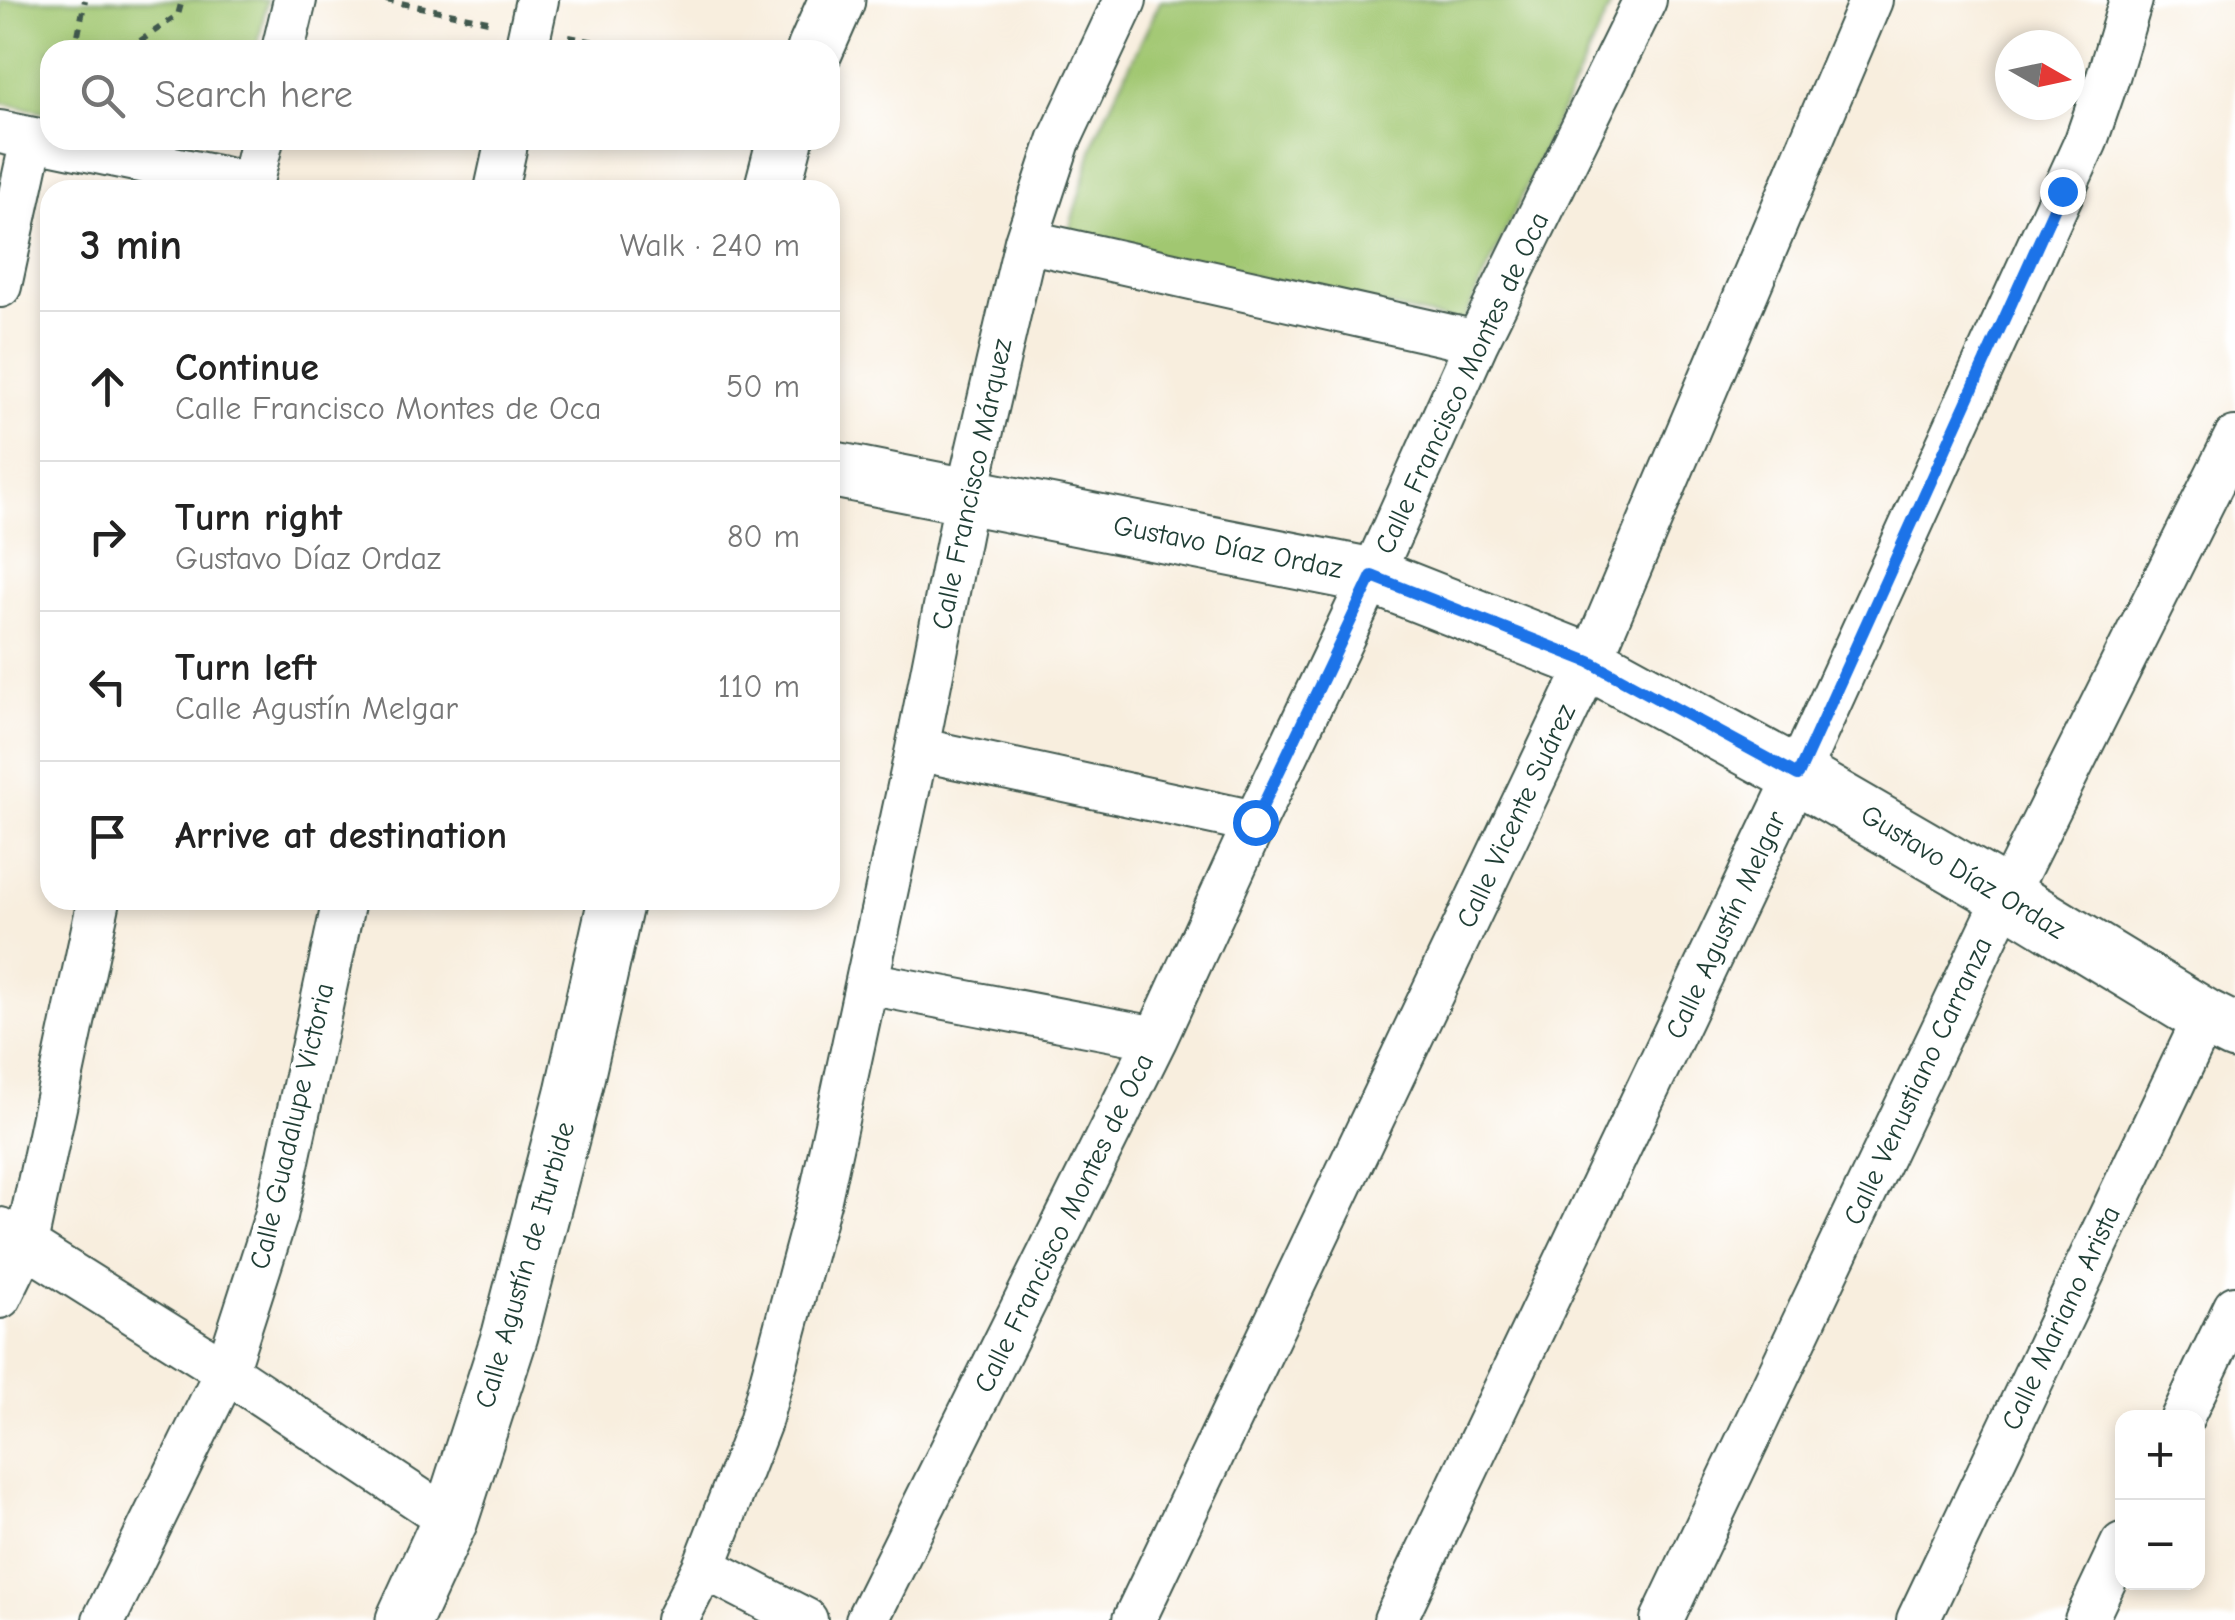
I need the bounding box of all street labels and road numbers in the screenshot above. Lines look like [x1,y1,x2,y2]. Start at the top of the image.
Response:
street label: Calle Francisco Montes de Oca [1369,207,1555,559]
street label: Calle Francisco Márquez [926,336,1018,632]
street label: Gustavo Díaz Ordaz [1111,509,1345,585]
street label: Calle Vicente Suárez [1450,699,1582,933]
street label: Gustavo Díaz Ordaz [1855,798,2071,946]
street label: Calle Agustín Melgar [1659,806,1793,1044]
street label: Calle Venustiano Carranza [1837,932,1999,1230]
street label: Calle Guadalupe Victoria [243,980,341,1272]
street label: Calle Francisco Montes de Oca [968,1048,1160,1398]
street label: Calle Agustín de Iturbide [469,1118,581,1412]
street label: Calle Mariano Arista [1995,1201,2127,1435]

